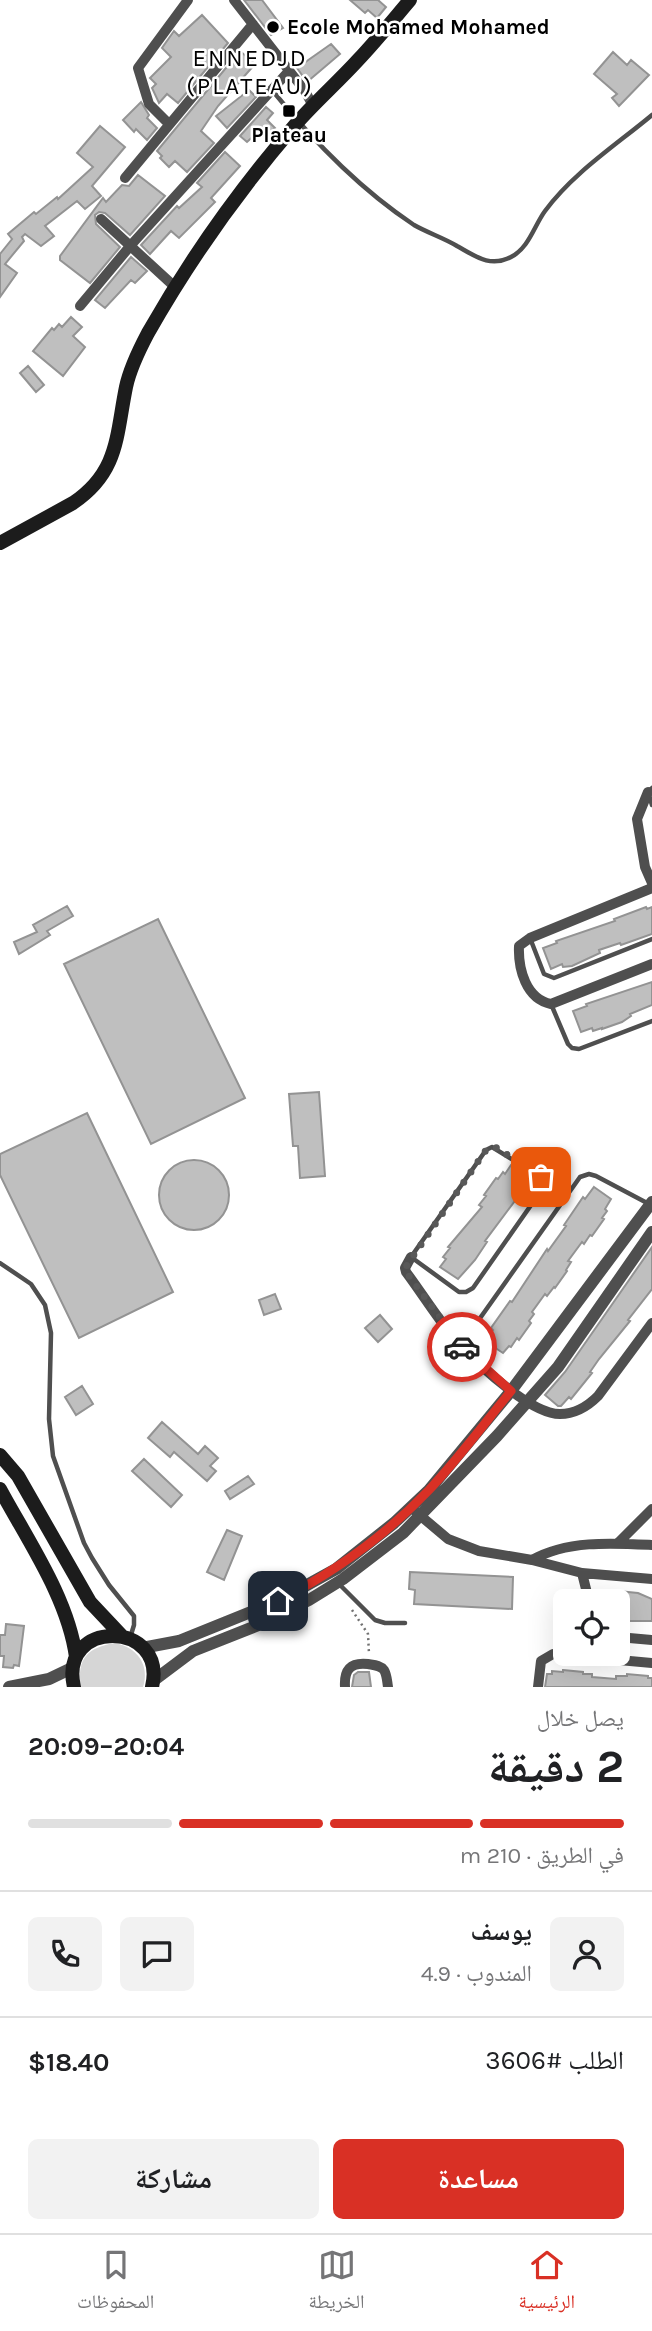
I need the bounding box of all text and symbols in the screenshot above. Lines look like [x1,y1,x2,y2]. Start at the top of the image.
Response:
place label: Ecole Mohamed Mohamed [287,15,550,39]
marker: Ecole Mohamed Mohamed [265,19,281,35]
district label: ENNEDJD (PLATEAU) [186,44,314,100]
marker: Plateau [281,103,297,119]
place label: Plateau [251,123,327,147]
pin [511,1147,571,1207]
icon: bag [522,1158,560,1196]
courier [427,1312,497,1382]
icon: car [443,1328,481,1366]
pin [248,1571,308,1631]
icon: home [259,1582,297,1620]
map controls [553,1589,630,1666]
button: locate [553,1589,630,1666]
text: يصل خلال [537,1705,624,1732]
text: 20:04–20:09 [28,1731,184,1762]
text: 2 دقيقة [488,1740,624,1794]
text: في الطريق · 210 m [460,1842,624,1869]
text: يوسف [471,1916,532,1947]
button: phone [28,1917,102,1991]
button: chat [120,1917,194,1991]
button: person [550,1917,624,1991]
text: المندوب · 4.9 [421,1960,532,1987]
text: الطلب #3606 [485,2045,624,2076]
text: $18.40 [28,2047,110,2078]
button: مشاركة [28,2139,319,2219]
button: مساعدة [333,2139,624,2219]
tab: المحفوظات [77,2246,154,2320]
tab: الخريطة [309,2246,364,2320]
tab: الرئيسية [519,2246,575,2320]

